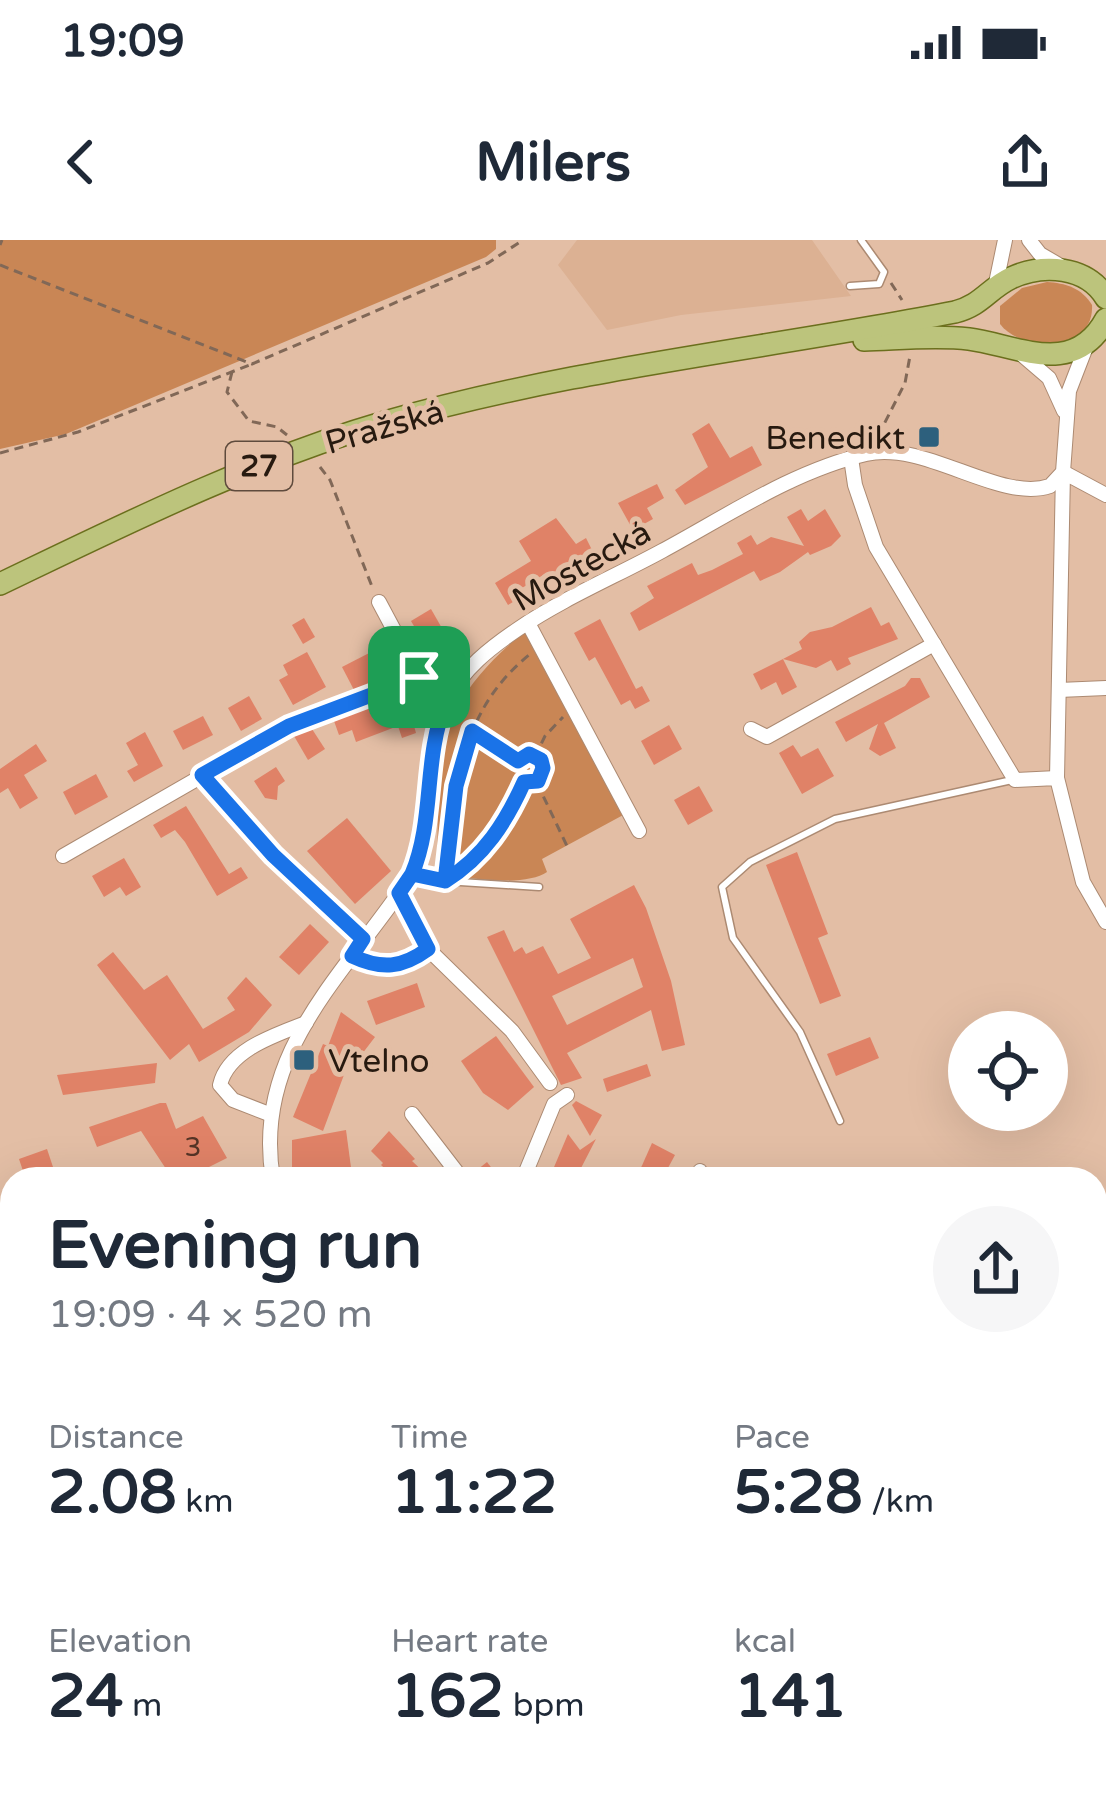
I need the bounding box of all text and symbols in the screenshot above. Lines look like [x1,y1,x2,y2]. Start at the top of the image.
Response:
text: 19:09 [60,15,185,69]
icon: back [48,129,114,195]
icon: share [992,129,1058,195]
text: Milers [475,130,631,195]
street label: Pražská [321,392,448,463]
place label: Benedikt [765,419,905,458]
marker: Benedikt [916,424,942,450]
road number: 27 [226,442,292,490]
street label: Mostecká [506,512,658,620]
pin [368,626,470,728]
icon: arrive [386,644,452,710]
map controls [948,1011,1068,1131]
button: locate [948,1011,1068,1131]
place label: Vtelno [328,1042,430,1081]
marker: Vtelno [291,1047,317,1073]
house number: 3 [185,1131,201,1164]
text: Evening run [48,1206,422,1286]
button: share [933,1206,1059,1332]
text: 19:09 · 4 × 520 m [48,1291,373,1338]
text: Distance [48,1418,184,1457]
text: Time [391,1418,468,1457]
text: Pace [734,1418,810,1457]
text: 2.08 [48,1457,177,1529]
text: 11:22 [391,1457,557,1529]
text: 5:28 [734,1457,863,1529]
text: km [177,1482,234,1521]
text: /km [863,1482,934,1521]
text: Elevation [48,1622,192,1661]
text: Heart rate [391,1622,548,1661]
text: kcal [734,1622,796,1661]
text: 24 [48,1661,123,1733]
text: 162 [391,1661,504,1733]
text: 141 [734,1661,847,1733]
text: m [123,1686,162,1725]
text: bpm [504,1686,585,1725]

